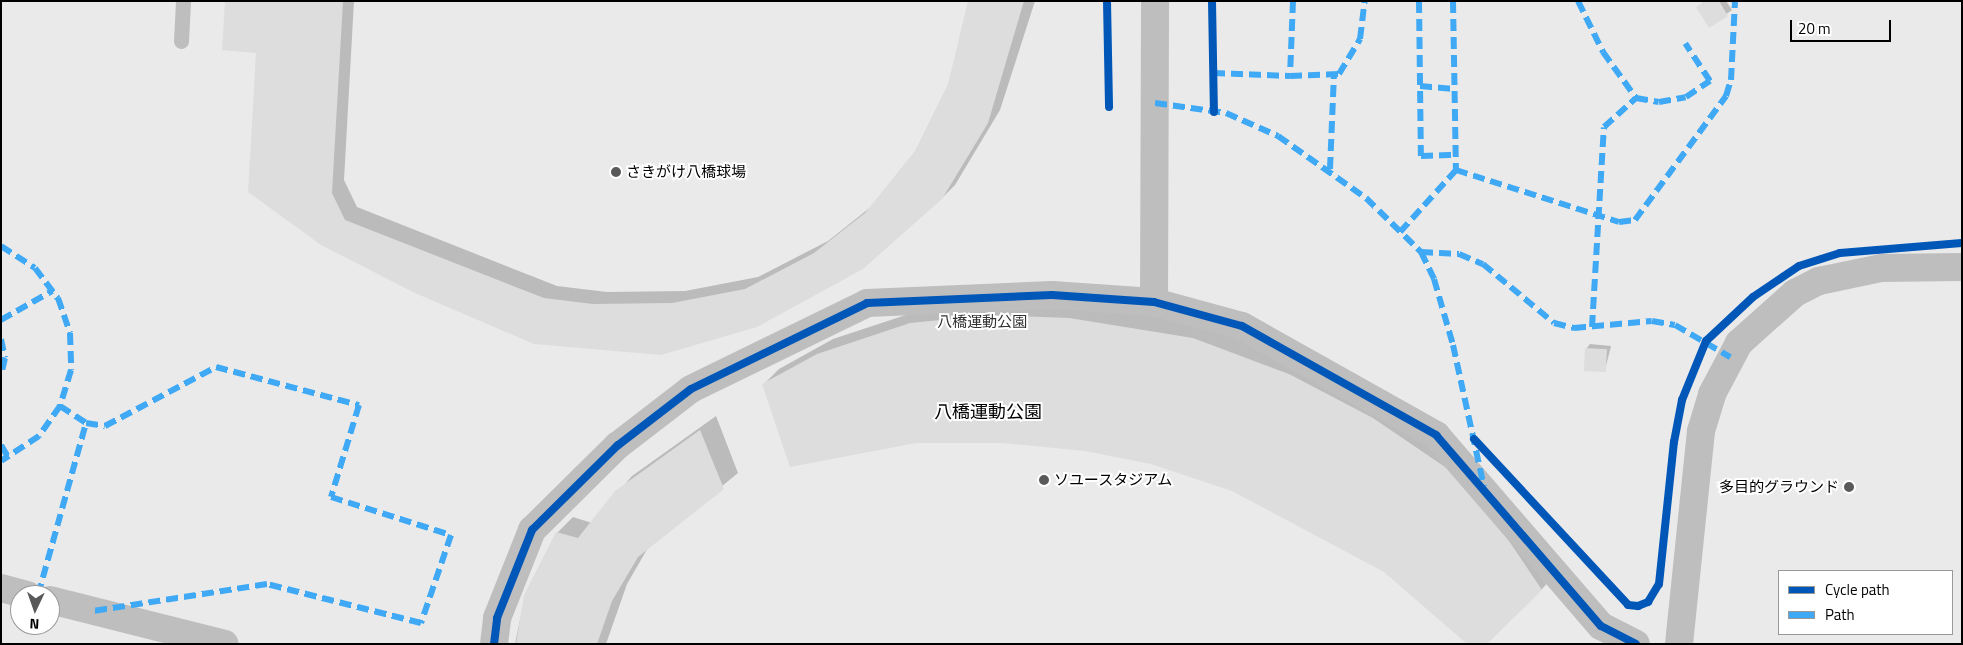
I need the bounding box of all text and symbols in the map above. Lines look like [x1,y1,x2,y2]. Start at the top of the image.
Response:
scale bar [1793,10,1894,42]
text: 20 m [1798,17,1831,40]
place label: さきがけ八橋球場 [626,163,746,181]
marker: さきがけ八橋球場 [610,166,622,178]
park label: 八橋運動公園 [937,313,1027,331]
district label: 八橋運動公園 [934,401,1042,423]
place label: ソユースタジアム [1054,471,1174,489]
marker: ソユースタジアム [1038,474,1050,486]
place label: 多目的グラウンド [1719,478,1839,496]
marker: 多目的グラウンド [1843,481,1855,493]
legend [1778,570,1953,635]
text: Cycle path [1825,578,1890,601]
north arrow [10,585,60,635]
text: Path [1825,603,1855,626]
text: N [29,614,40,635]

